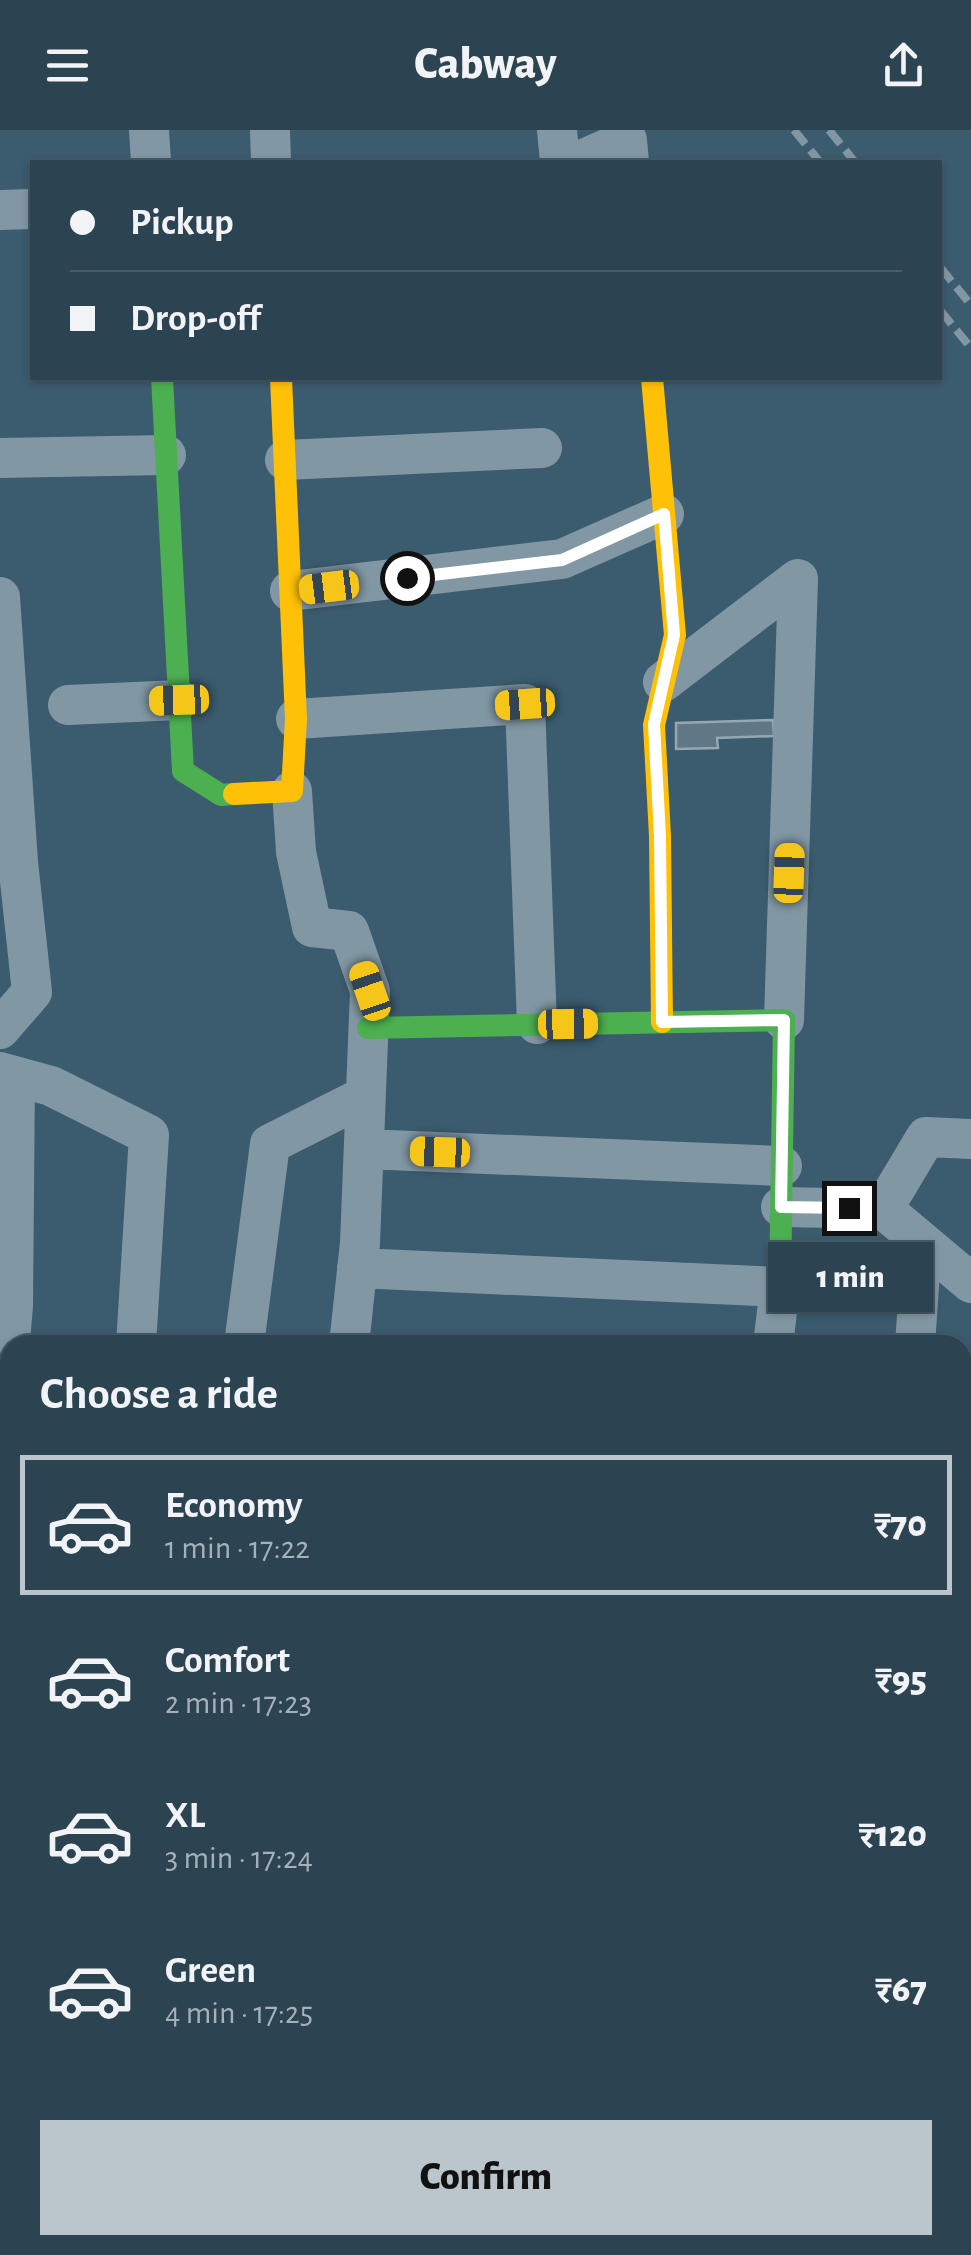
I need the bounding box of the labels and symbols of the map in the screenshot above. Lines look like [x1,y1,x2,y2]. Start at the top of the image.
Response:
route start [385,556,430,601]
car [297,568,361,606]
car [148,684,210,716]
car [494,687,556,721]
car [773,842,805,904]
car [346,958,394,1024]
car [538,1008,598,1040]
car [409,1136,471,1168]
route end [827,1186,872,1231]
callout: 1 min [766,1243,932,1313]

